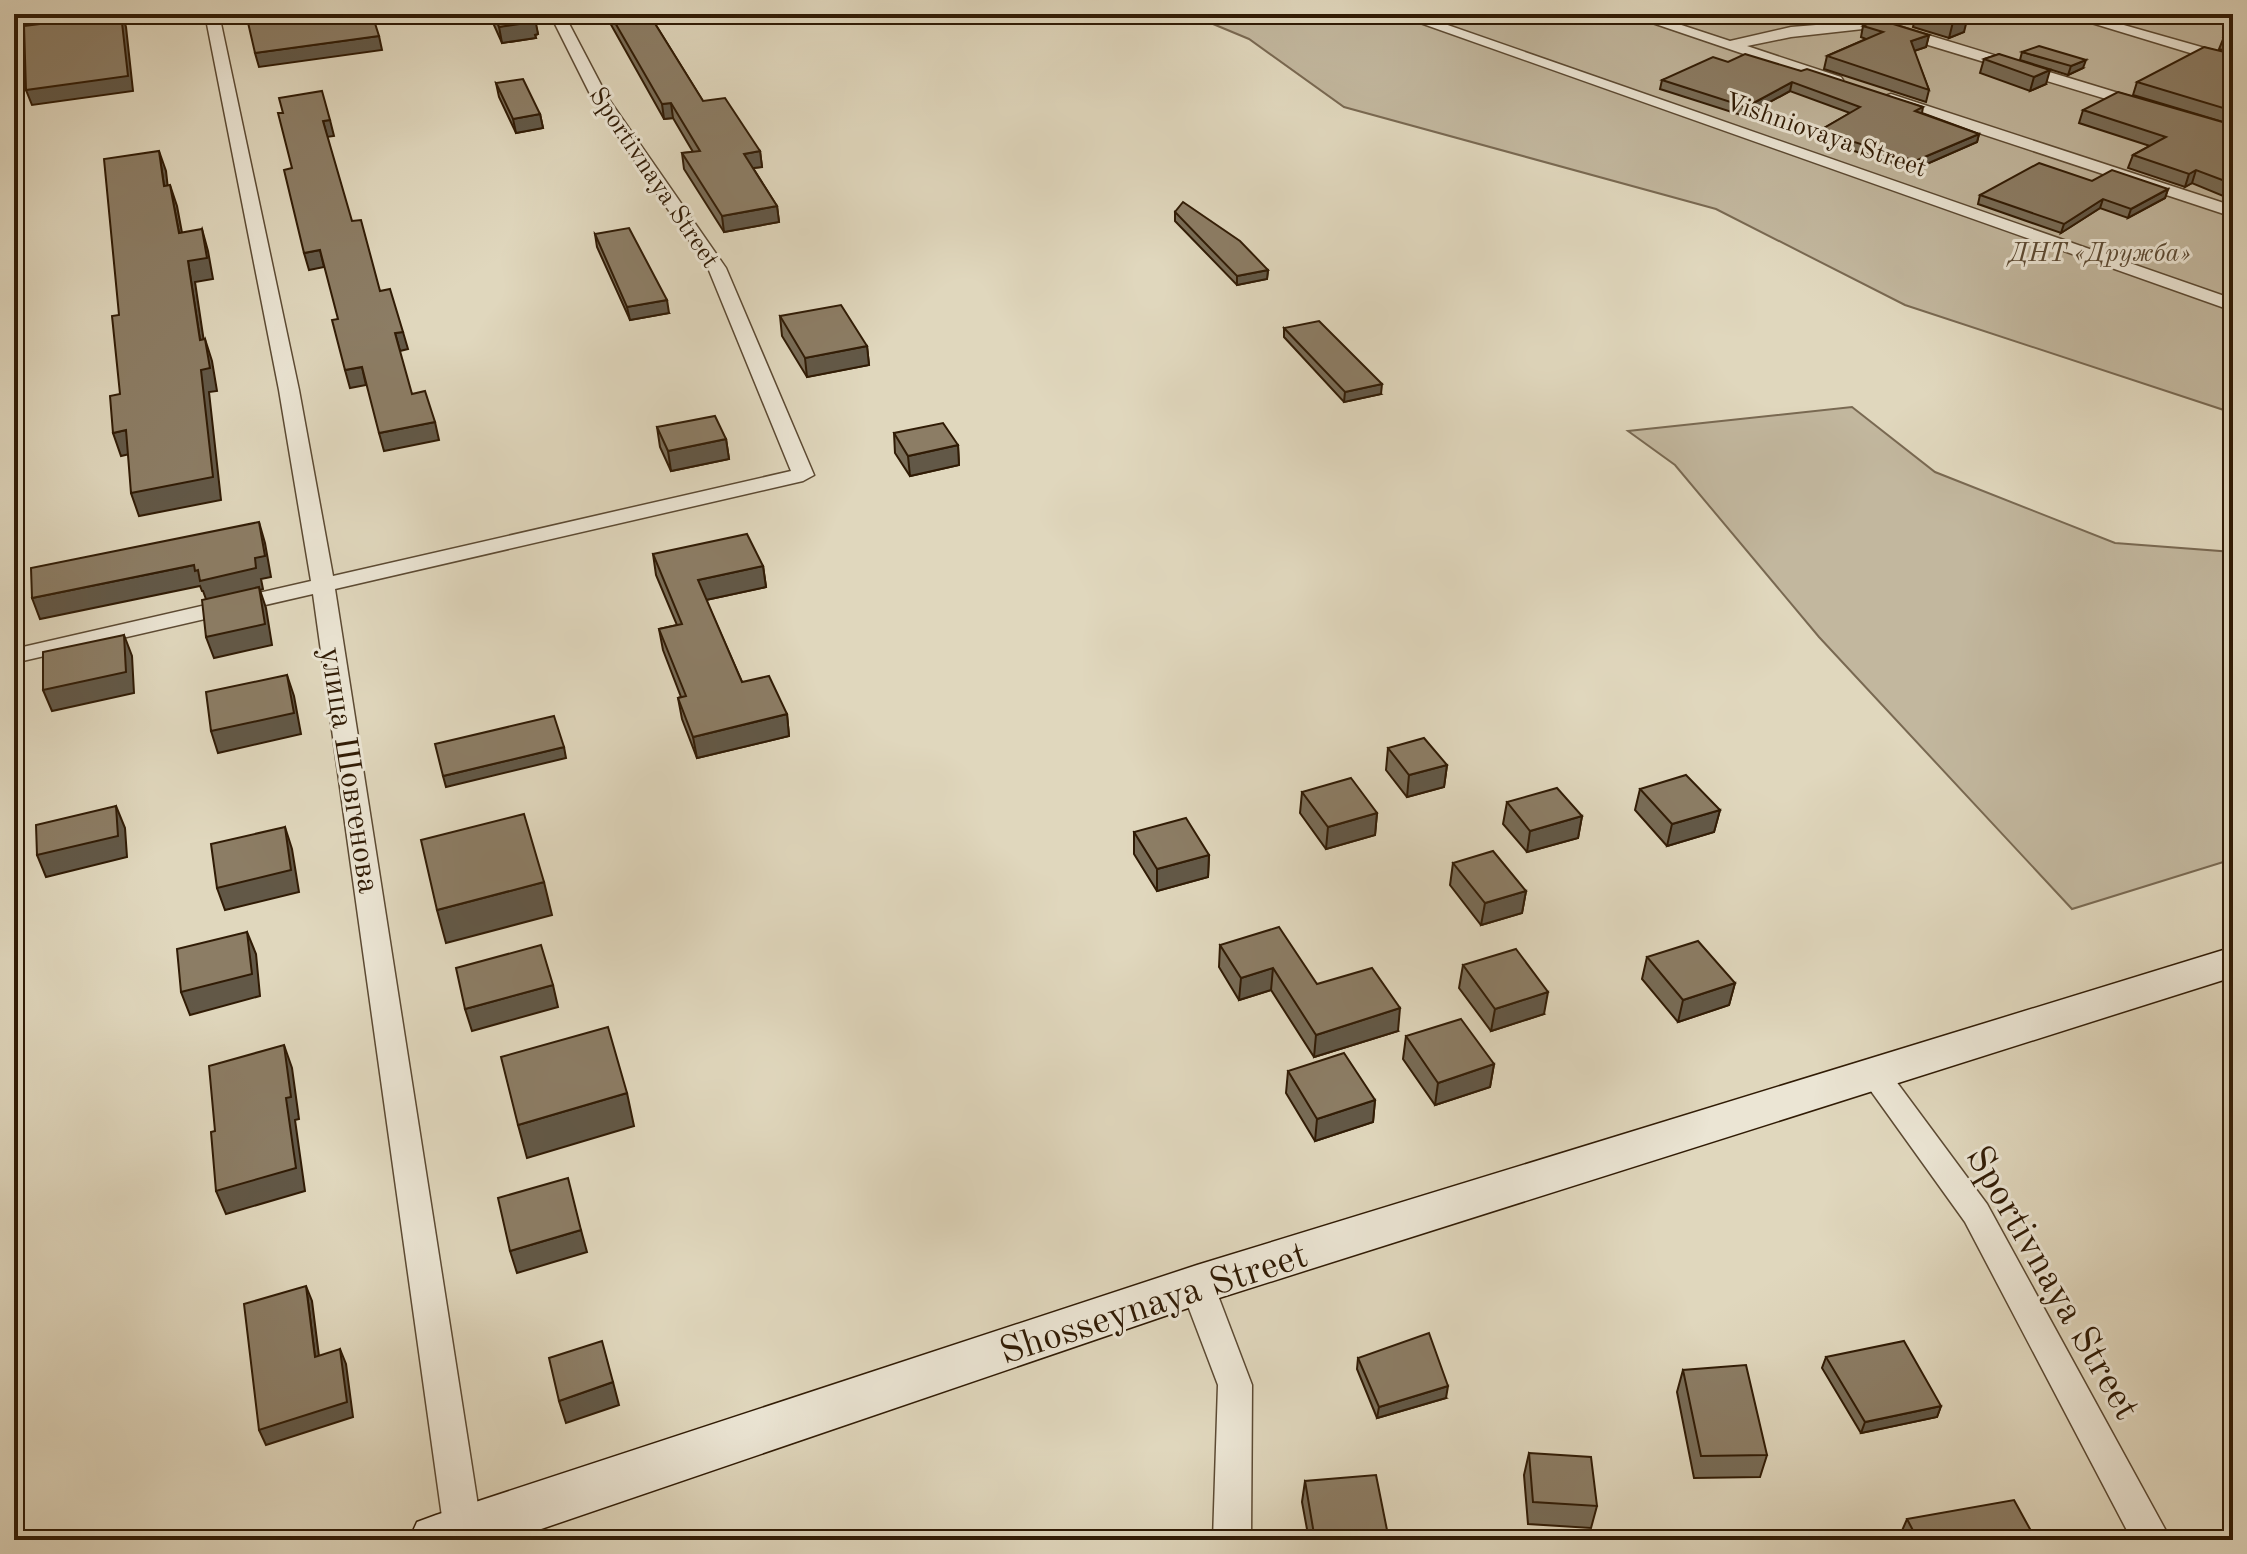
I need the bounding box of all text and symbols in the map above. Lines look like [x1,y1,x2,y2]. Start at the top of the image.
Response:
street label: Sportivnaya Street [583,83,723,273]
street label: Vishniovaya Street [1721,89,1930,183]
park label: ДНТ «Дружба» [2006,241,2191,267]
street label: улица Шовгенова [313,645,383,896]
street label: Sportivnaya Street [1958,1140,2145,1427]
street label: Shosseynaya Street [995,1237,1313,1373]

